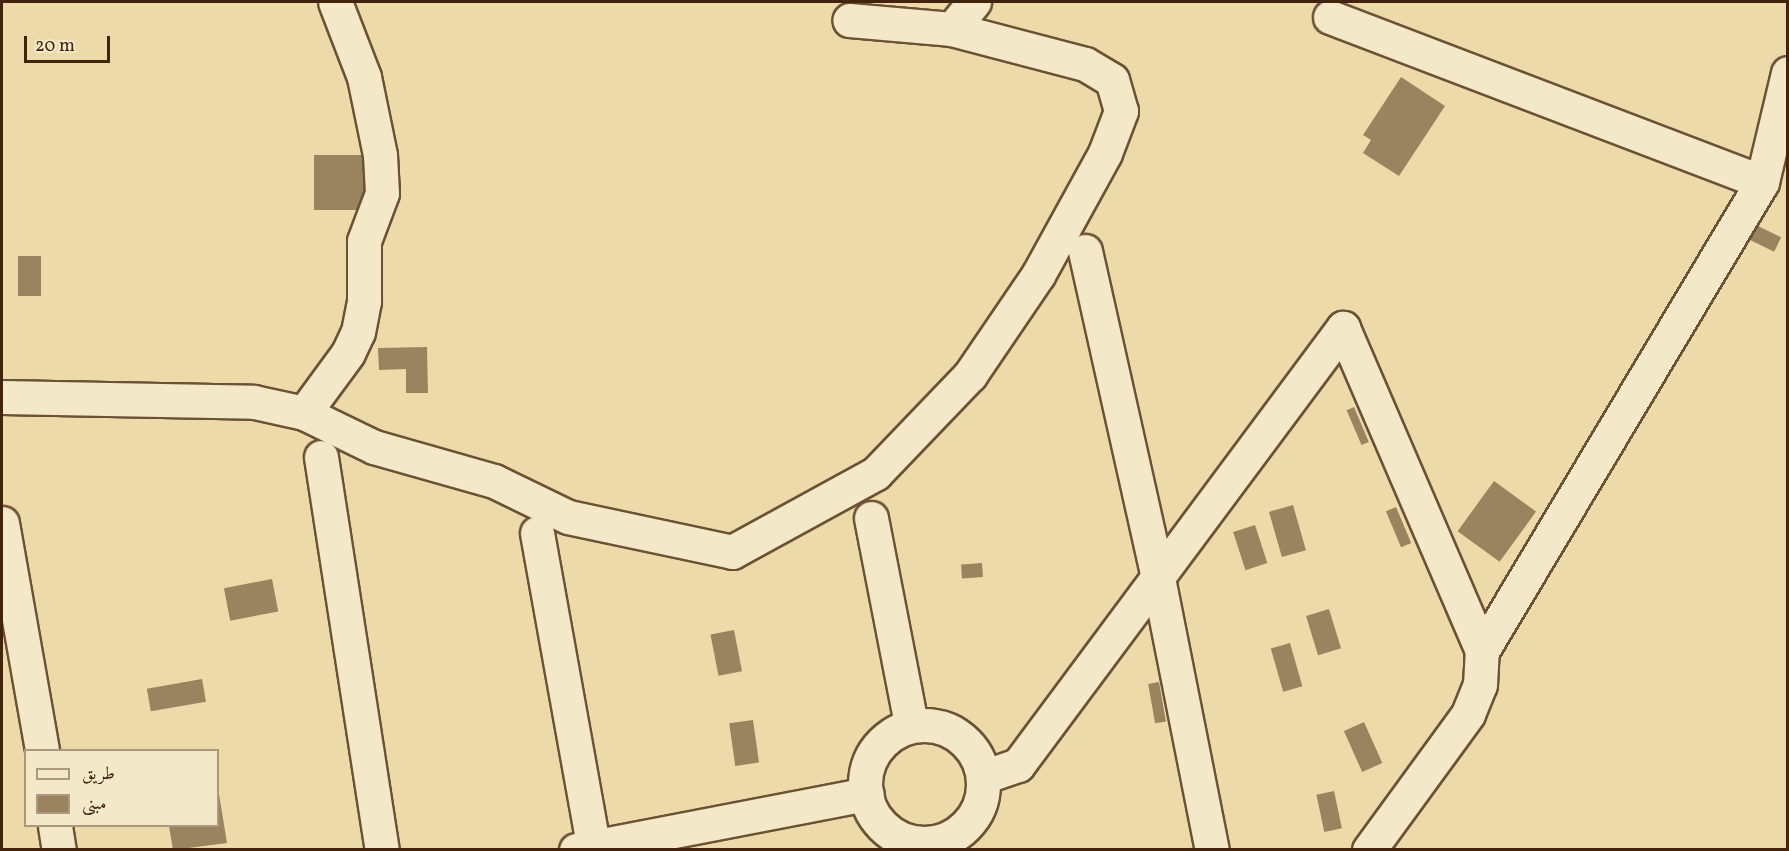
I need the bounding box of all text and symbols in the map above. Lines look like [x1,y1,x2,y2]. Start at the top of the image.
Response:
scale bar [27,24,112,62]
text: 20 m [35,34,75,59]
legend [24,749,219,827]
text: طريق [82,762,115,787]
text: مبنى [82,792,107,817]

